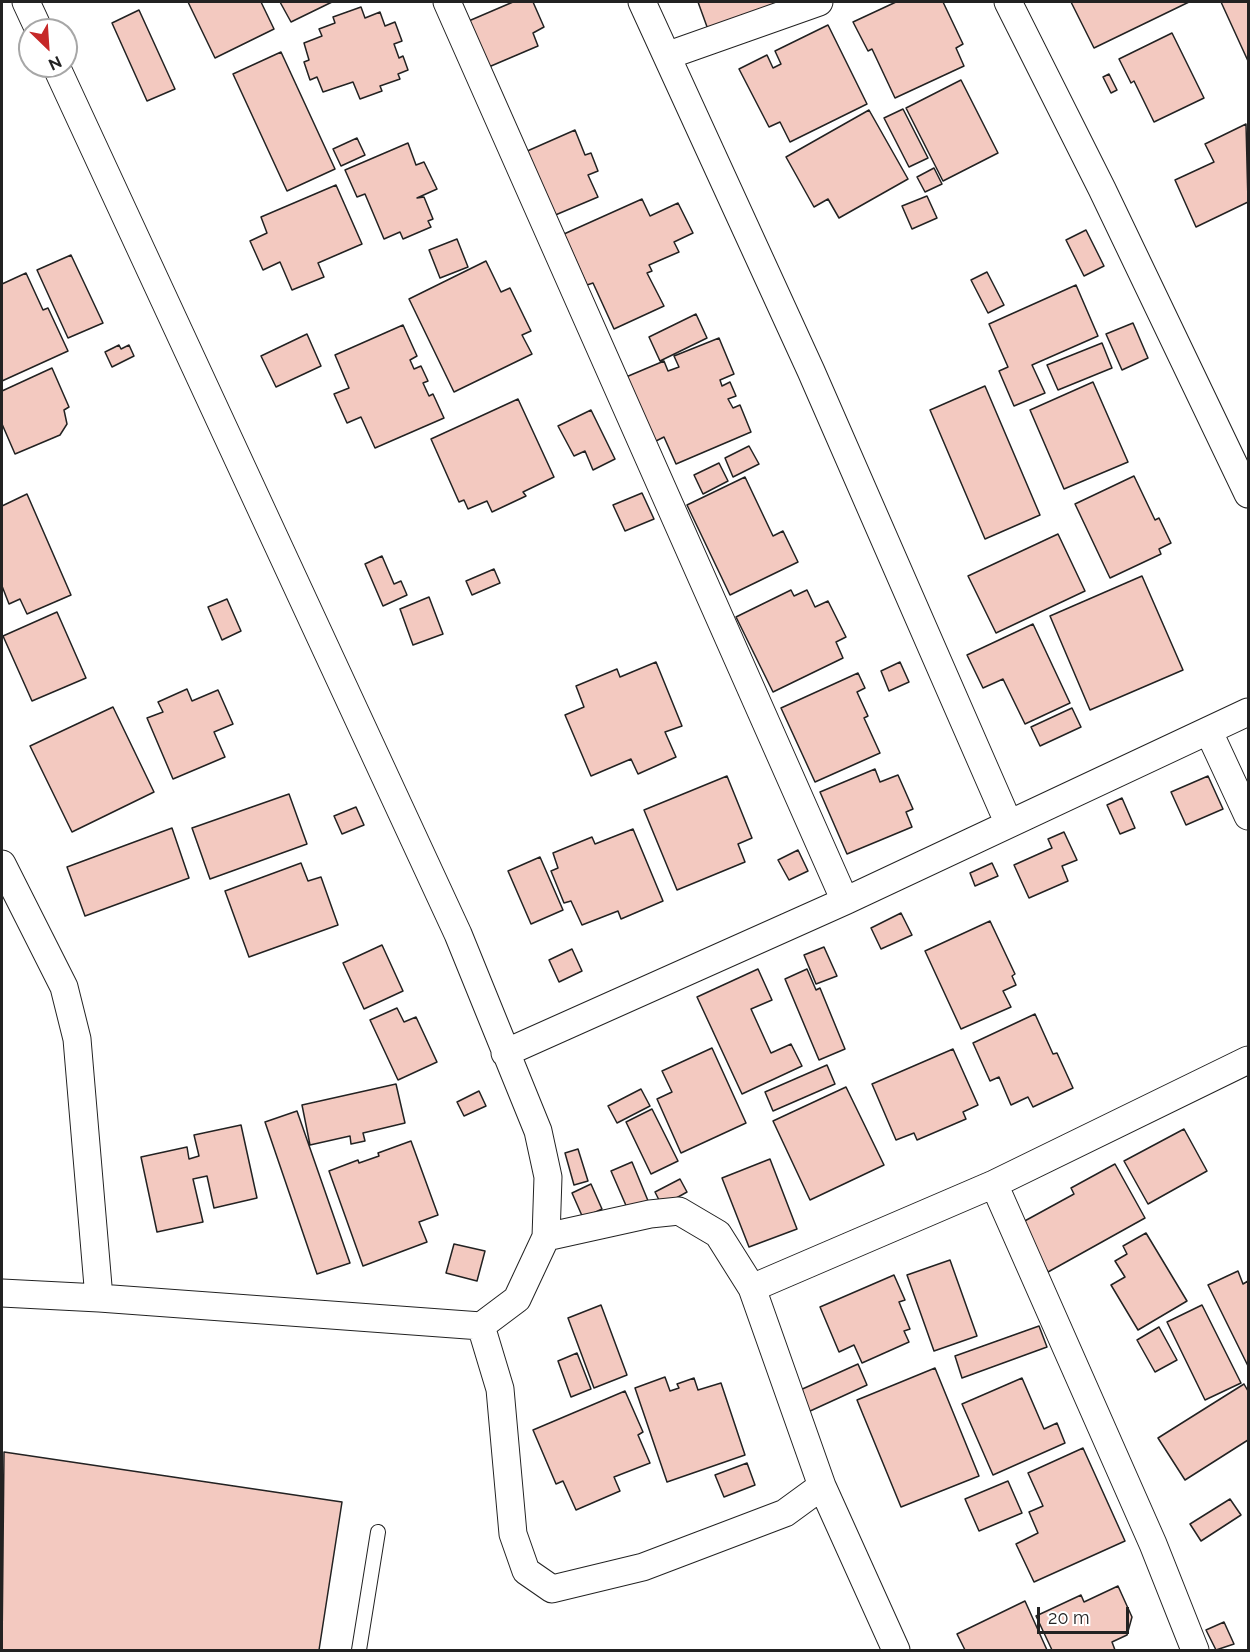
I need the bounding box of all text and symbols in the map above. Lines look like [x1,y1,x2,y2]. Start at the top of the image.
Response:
north arrow [18,18,78,78]
text: N [45,52,65,74]
scale bar [1040,1595,1132,1633]
text: 20 m [1048,1607,1090,1628]

